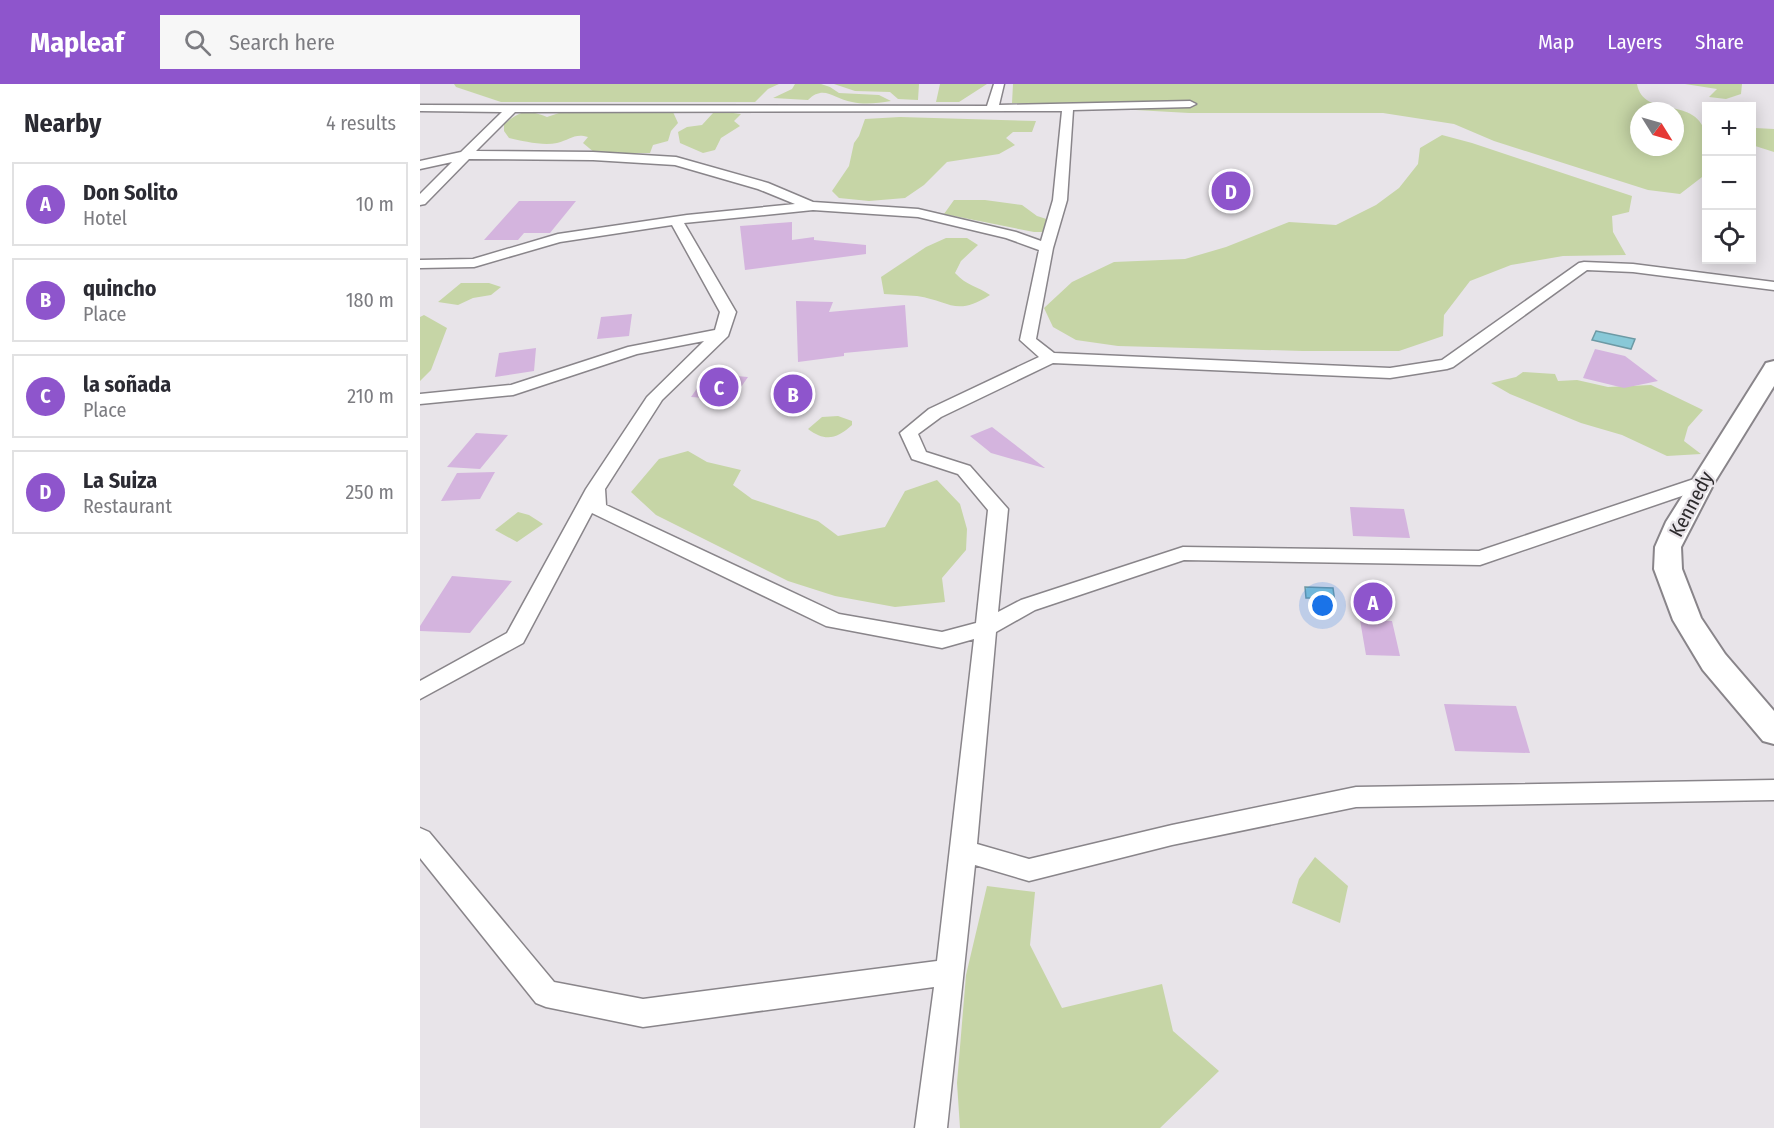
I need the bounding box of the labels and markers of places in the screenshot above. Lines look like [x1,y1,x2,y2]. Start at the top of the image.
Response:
pin: D [1212,168,1250,214]
pin: C [700,364,738,410]
pin: B [774,372,812,416]
pin: A [1354,580,1392,624]

